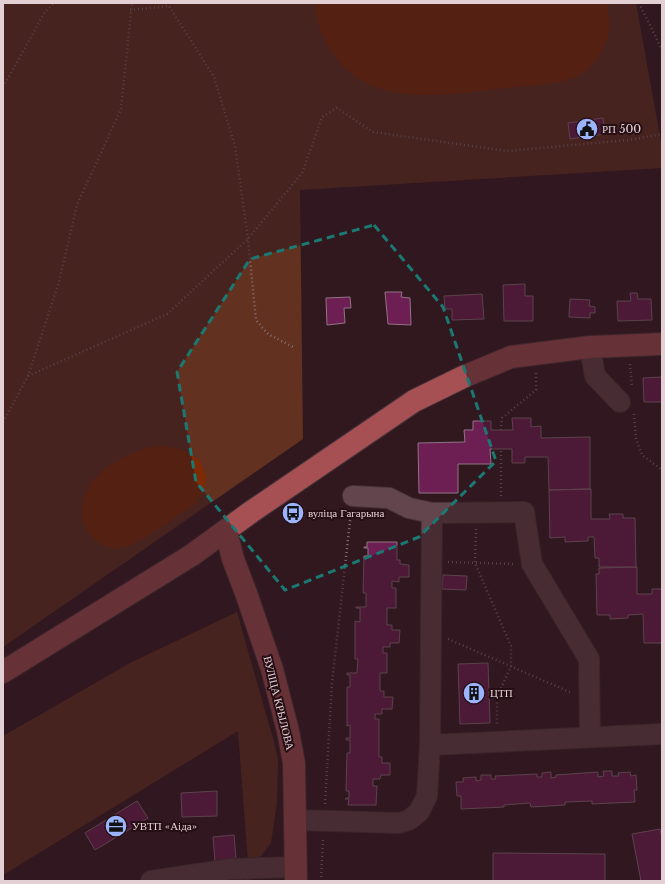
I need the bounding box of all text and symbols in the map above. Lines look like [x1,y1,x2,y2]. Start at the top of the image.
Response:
public building icon: РП 500 [574,116,600,142]
place label: РП 500 [602,122,641,136]
bus stop icon: вуліца Гагарына [280,500,306,526]
place label: вуліца Гагарына [308,506,384,520]
street label: ВУЛІЦА КРЫЛОВА [261,655,297,751]
building icon: ЦТП [461,680,487,706]
place label: ЦТП [490,686,513,700]
office icon: УВТП «Аіда» [103,813,129,839]
place label: УВТП «Аіда» [132,819,197,833]

